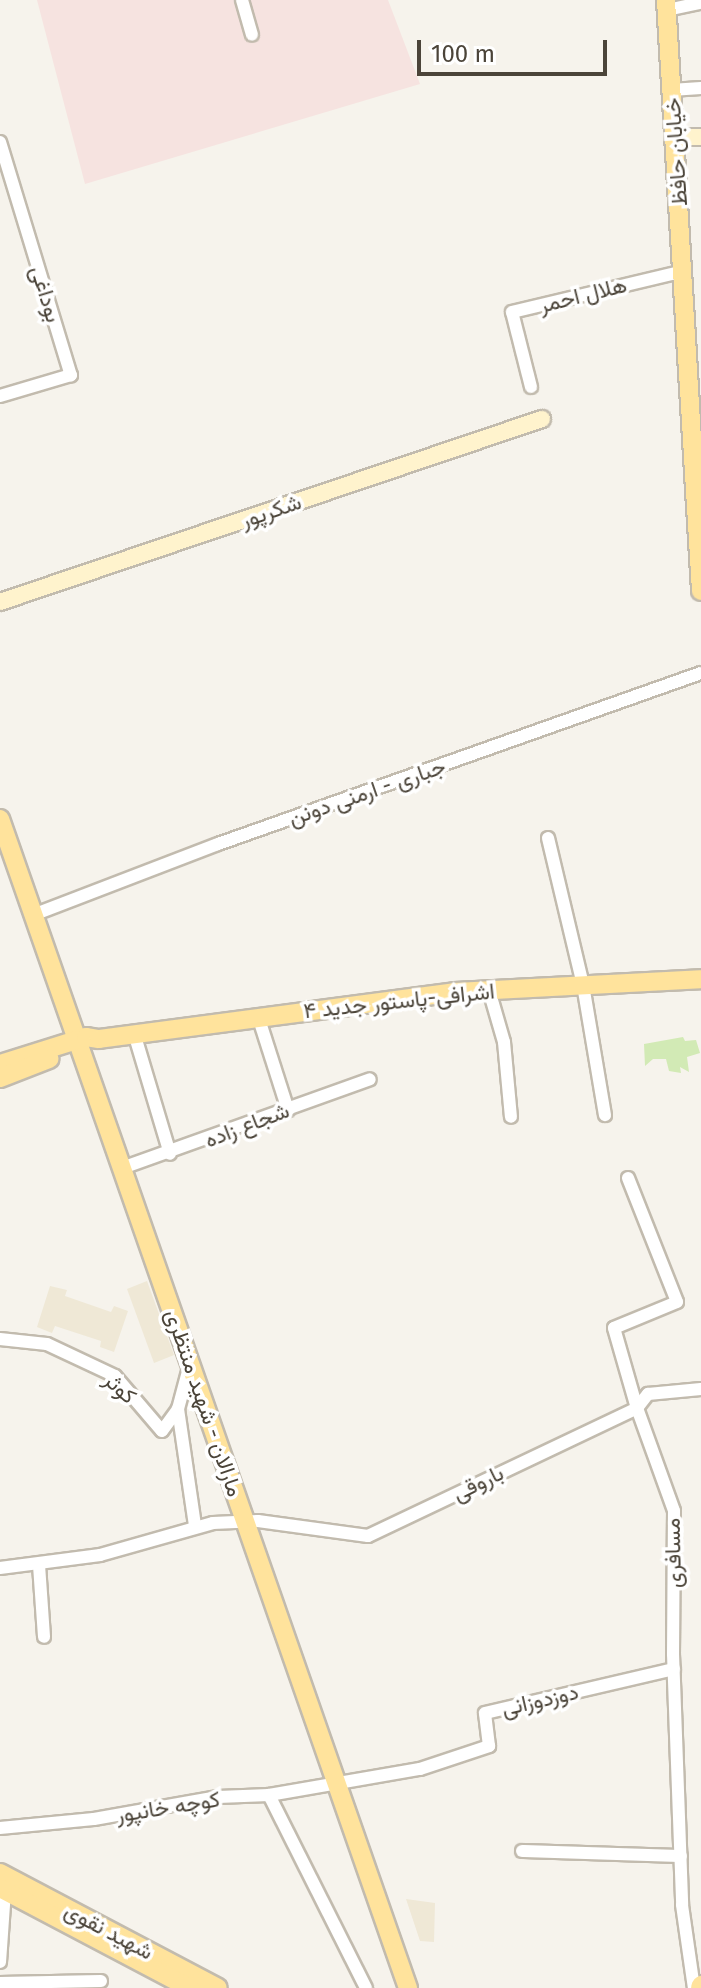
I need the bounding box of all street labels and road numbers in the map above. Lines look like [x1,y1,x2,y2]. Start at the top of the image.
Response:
street label: خیابان حافظ [659,97,693,207]
street label: بوداغی [25,263,67,325]
street label: هلال احمر [536,271,630,319]
street label: شکرپور [237,488,305,534]
street label: جباری - ارمنی دونن [285,753,449,831]
street label: اشرافی-پاستور جدید ۴ [302,978,496,1024]
street label: شجاع زاده [201,1097,293,1153]
street label: مارالان - شهید منتظری [160,1306,248,1500]
street label: کوثر [98,1367,142,1409]
street label: باروقی [448,1459,508,1507]
street label: مسافری [659,1518,687,1588]
street label: دوزدوزانی [499,1678,581,1722]
street label: کوچه خانپور [114,1786,222,1828]
street label: شهید نقوی [60,1897,158,1965]

